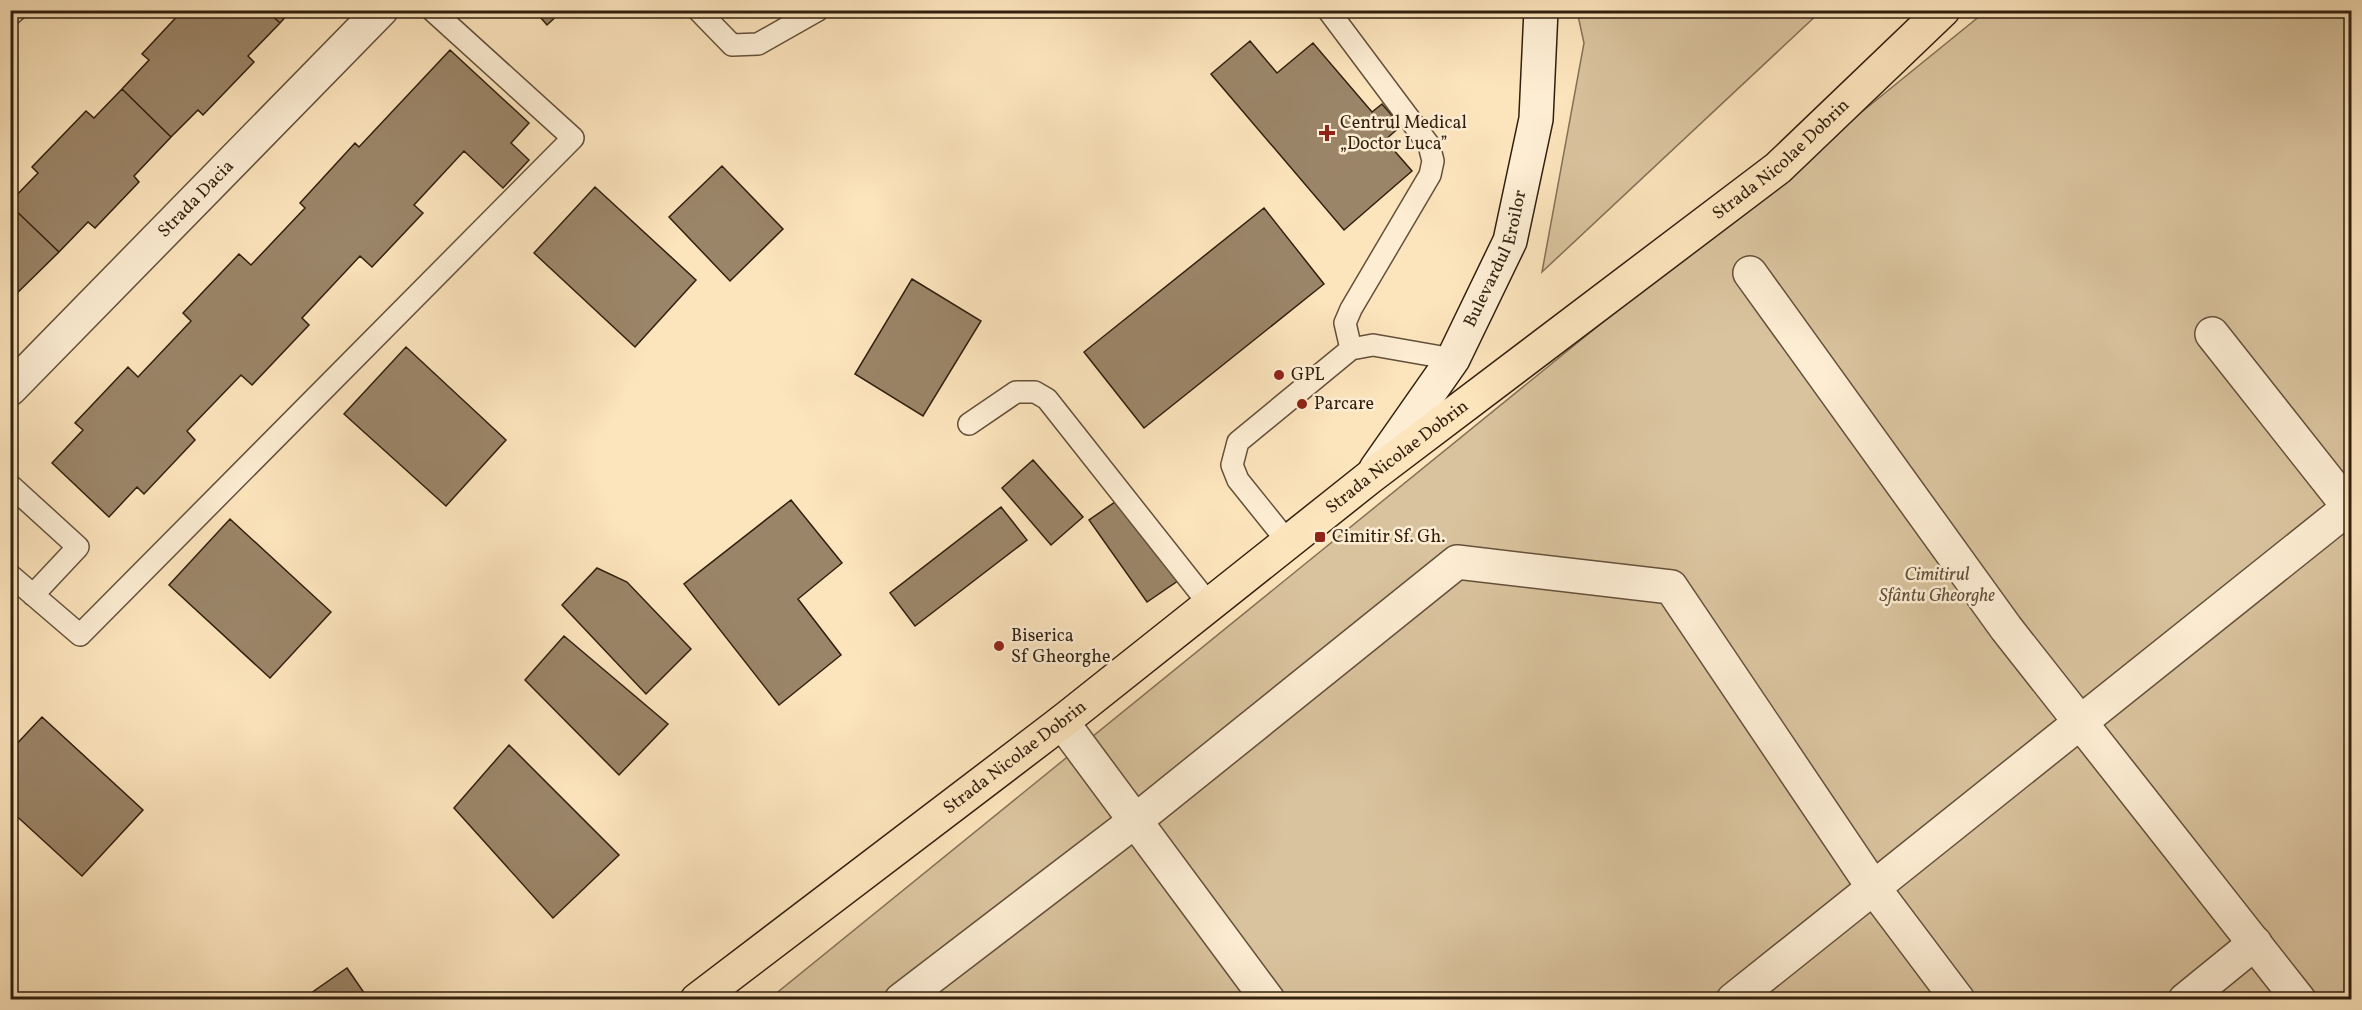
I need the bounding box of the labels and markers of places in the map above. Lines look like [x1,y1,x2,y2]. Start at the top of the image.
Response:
place label: Centrul Medical „Doctor Luca” [1340,111,1467,157]
marker: Centrul Medical „Doctor Luca” [1318,124,1336,142]
place label: GPL [1291,363,1325,388]
marker: GPL [1272,368,1286,382]
place label: Parcare [1314,392,1374,417]
marker: Parcare [1295,397,1309,411]
place label: Cimitir Sf. Gh. [1332,525,1445,550]
marker: Cimitir Sf. Gh. [1313,530,1327,544]
place label: Biserica Sf Gheorghe [1011,624,1111,670]
marker: Biserica Sf Gheorghe [992,639,1006,653]

